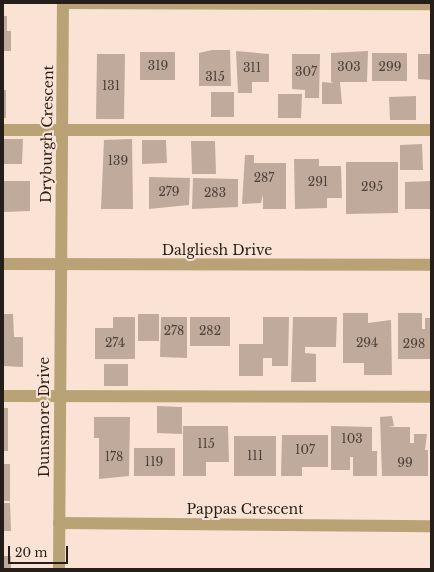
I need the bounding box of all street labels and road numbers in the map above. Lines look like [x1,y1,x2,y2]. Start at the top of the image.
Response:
street label: Dryburgh Crescent [37,65,57,203]
street label: Dalgliesh Drive [162,242,272,258]
street label: Dunsmore Drive [36,357,52,477]
street label: Pappas Crescent [187,501,303,517]

